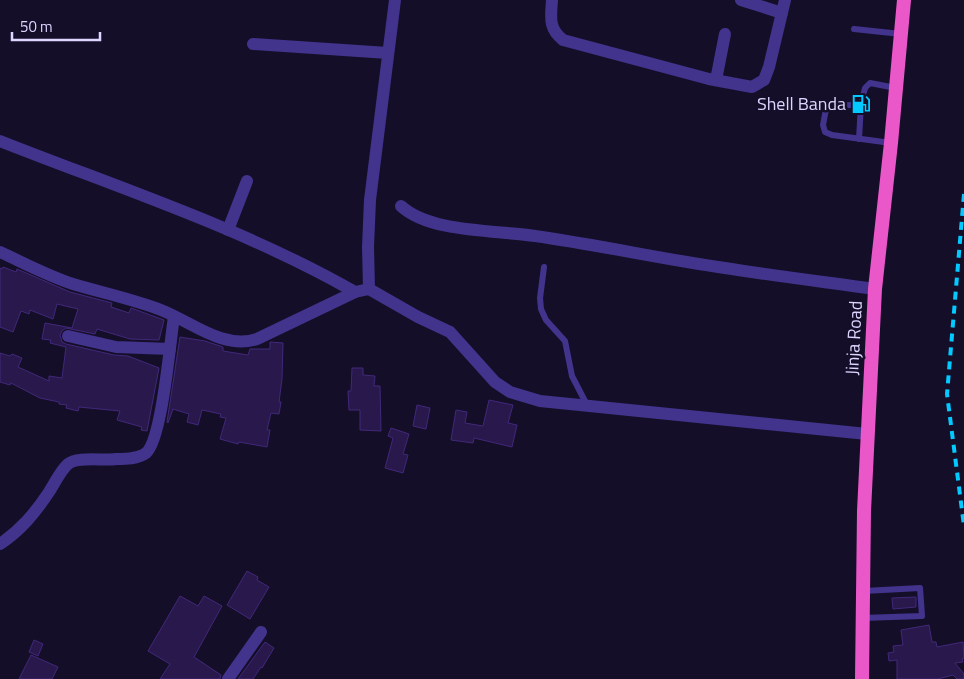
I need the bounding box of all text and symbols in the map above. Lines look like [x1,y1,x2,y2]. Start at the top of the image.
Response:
scale bar [12,10,100,42]
text: 50 m [20,15,53,38]
place label: Shell Banda [757,90,846,117]
fuel station icon: Shell Banda [850,93,872,115]
street label: Jinja Road [838,300,869,376]

